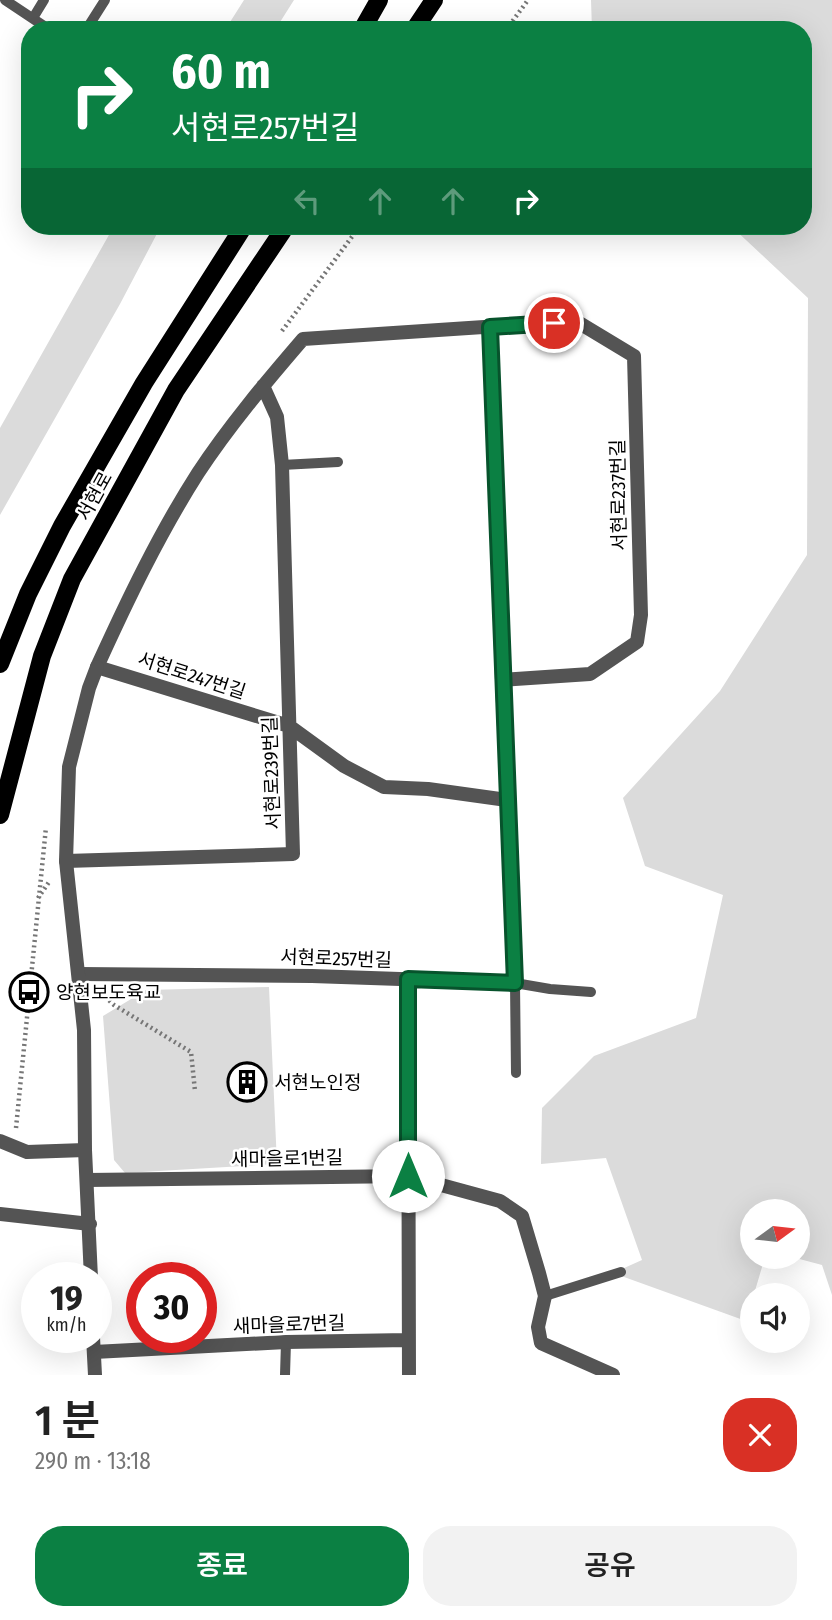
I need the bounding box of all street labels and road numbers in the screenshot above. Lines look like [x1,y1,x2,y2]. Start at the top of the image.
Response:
street label: 서현로237번길 [606,439,631,551]
street label: 서현로 [72,468,117,525]
street label: 서현로247번길 [135,647,249,704]
street label: 서현로239번길 [258,716,285,830]
street label: 서현로257번길 [280,945,392,972]
street label: 새마을로1번길 [231,1146,343,1171]
street label: 새마을로7번길 [232,1311,346,1338]

